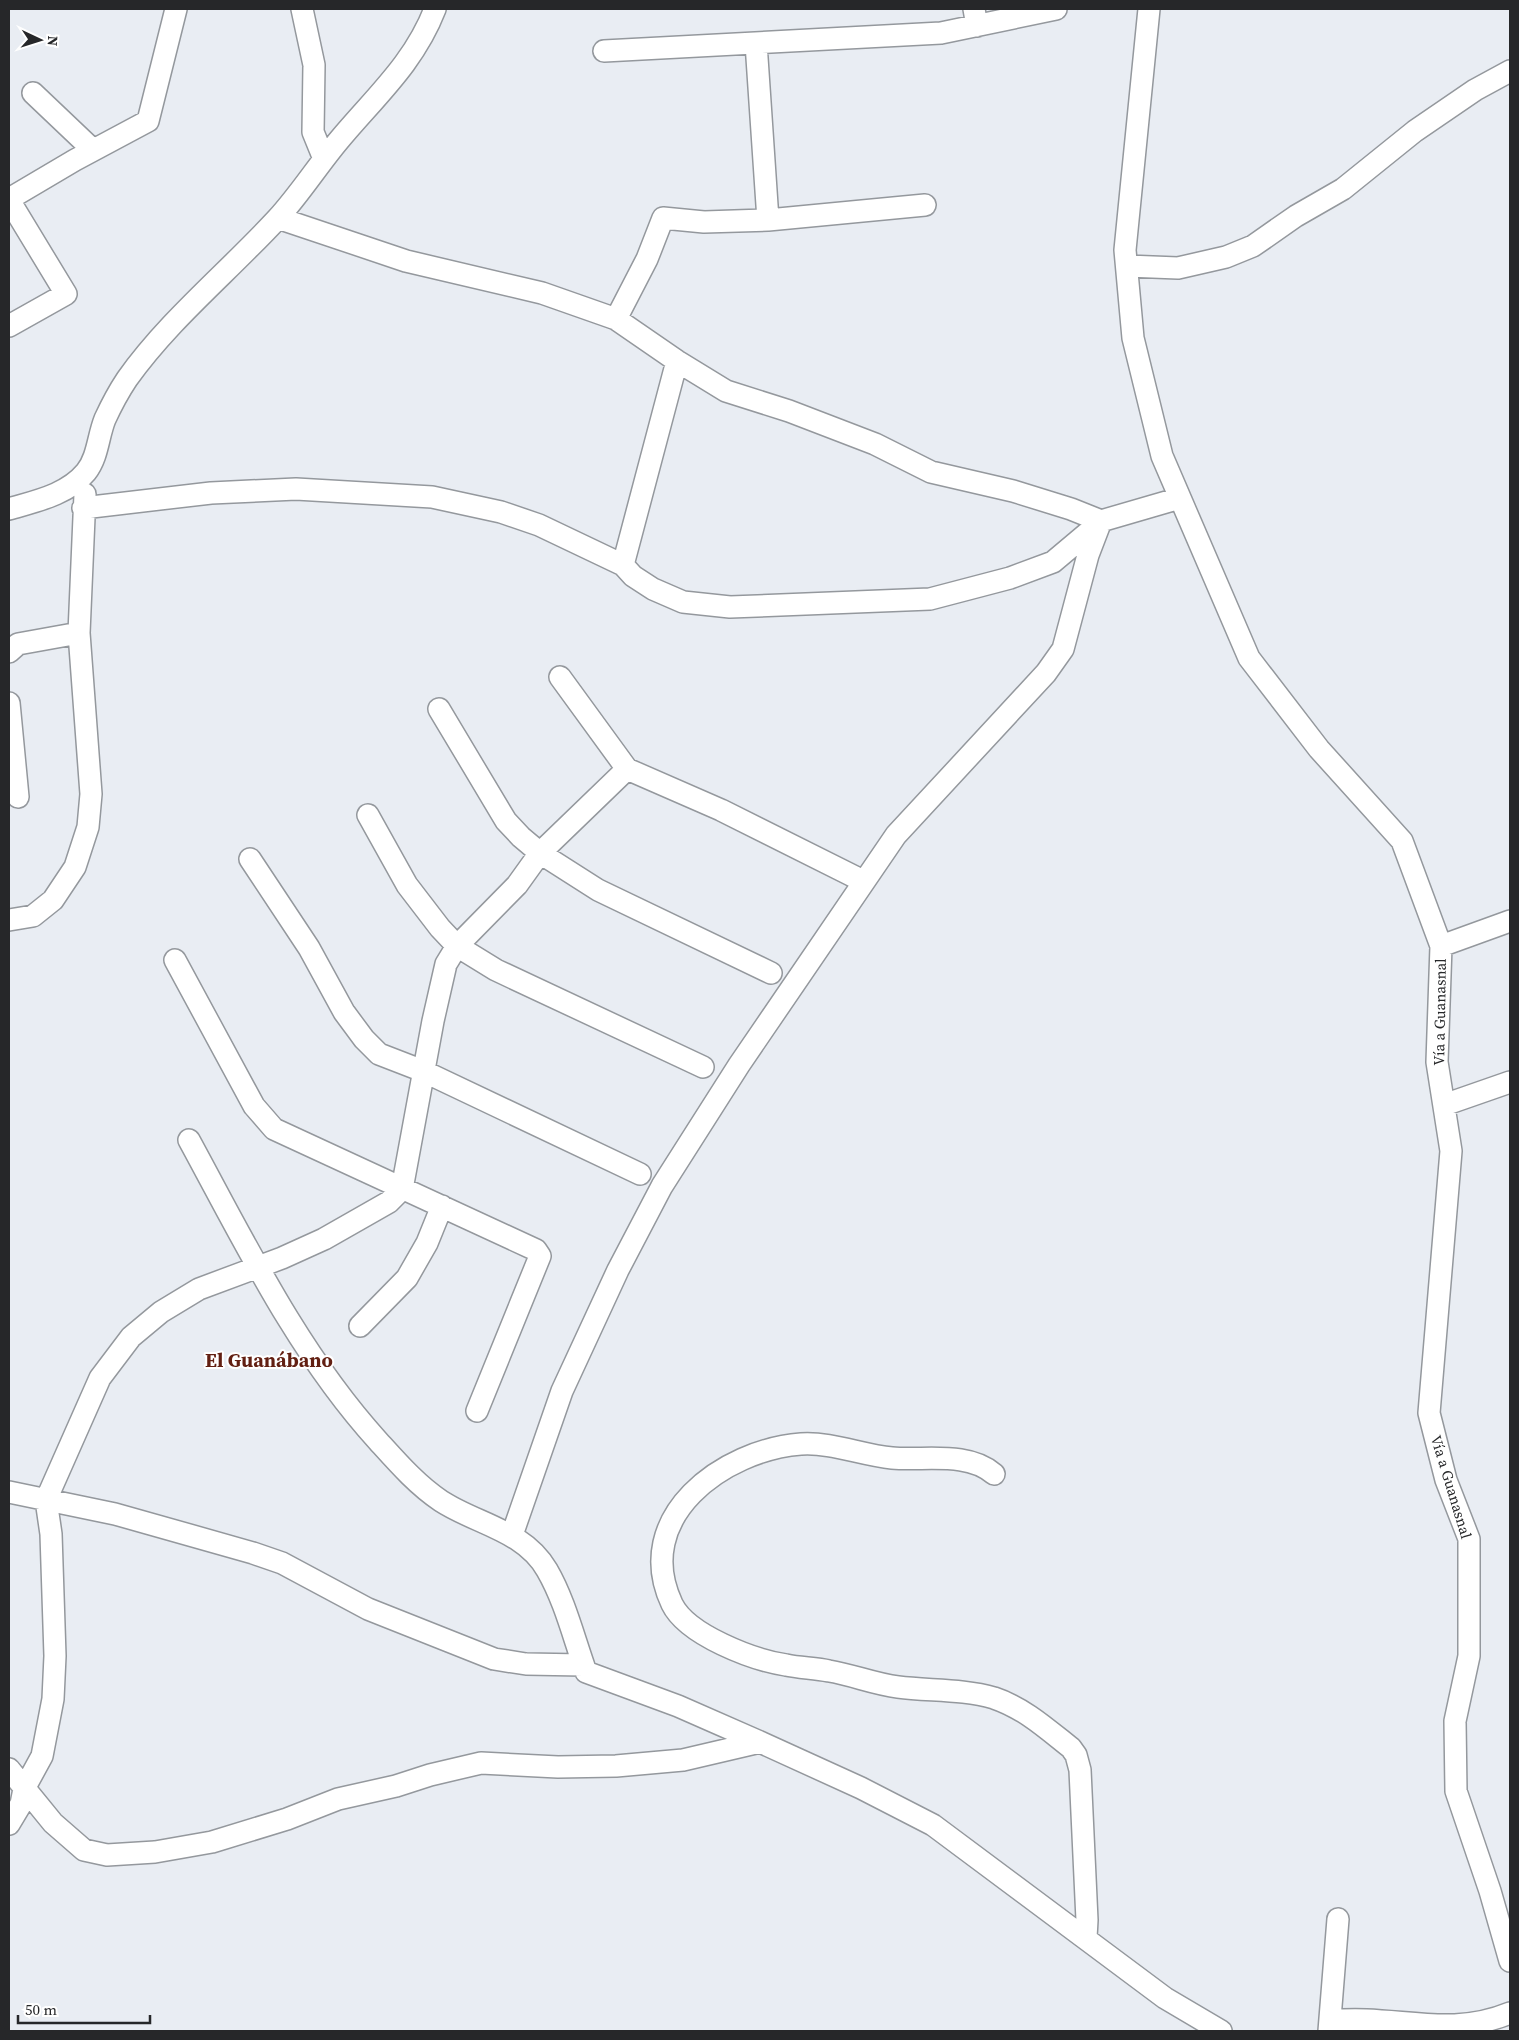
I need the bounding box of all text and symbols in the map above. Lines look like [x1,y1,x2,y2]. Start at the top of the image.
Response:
north arrow [15,15,65,65]
text: N [43,35,63,47]
street label: Vía a Guanasnal [1428,958,1451,1066]
district label: El Guanábano [205,1346,333,1374]
street label: Vía a Guanasnal [1426,1432,1477,1542]
scale bar [18,1992,150,2024]
text: 50 m [25,1999,57,2020]

